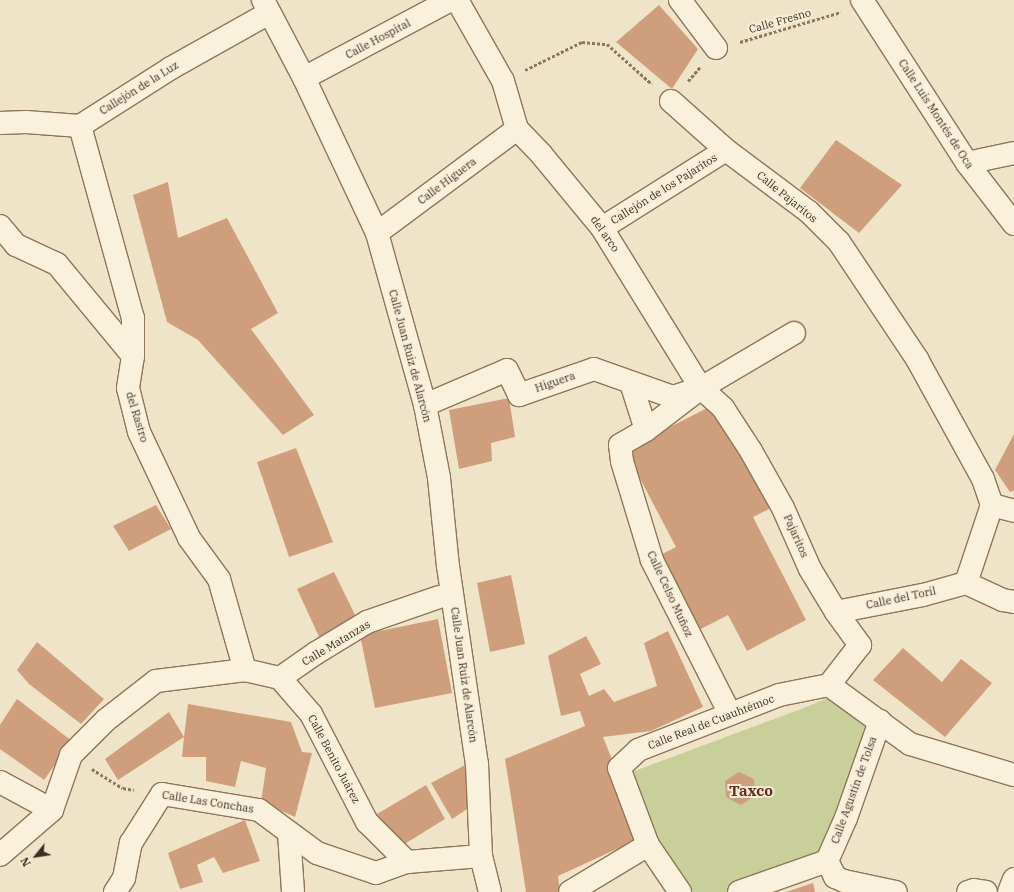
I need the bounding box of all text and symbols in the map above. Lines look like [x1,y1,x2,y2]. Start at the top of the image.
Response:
street label: Calle Fresno [747,6,813,36]
street label: Calle Hospital [343,16,413,62]
street label: Calle Luis Montés de Oca [896,57,976,171]
street label: Callejón de la Luz [97,58,181,118]
street label: Callejón de los Pajaritos [608,151,720,227]
street label: Calle Higuera [415,155,479,207]
street label: Calle Pajaritos [754,169,820,225]
street label: del arco [588,213,622,255]
street label: Calle Juan Ruiz de Alarcón [386,288,434,424]
street label: Higuera [533,369,577,395]
street label: del Rastro [123,390,151,444]
street label: Pajaritos [781,512,811,560]
street label: Calle Celso Muñoz [644,549,696,639]
street label: Calle del Toril [865,584,937,612]
street label: Calle Juan Ruiz de Alarcón [448,606,480,744]
street label: Calle Matanzas [299,617,373,669]
street label: Calle Real de Cuauhtémoc [646,692,776,752]
street label: Calle Benito Juárez [305,712,363,806]
street label: Calle Agustín de Tolsa [828,734,880,846]
district label: Taxco [729,782,773,800]
street label: Calle Las Conchas [161,788,255,816]
north arrow [16,836,56,876]
text: N [17,855,34,869]

